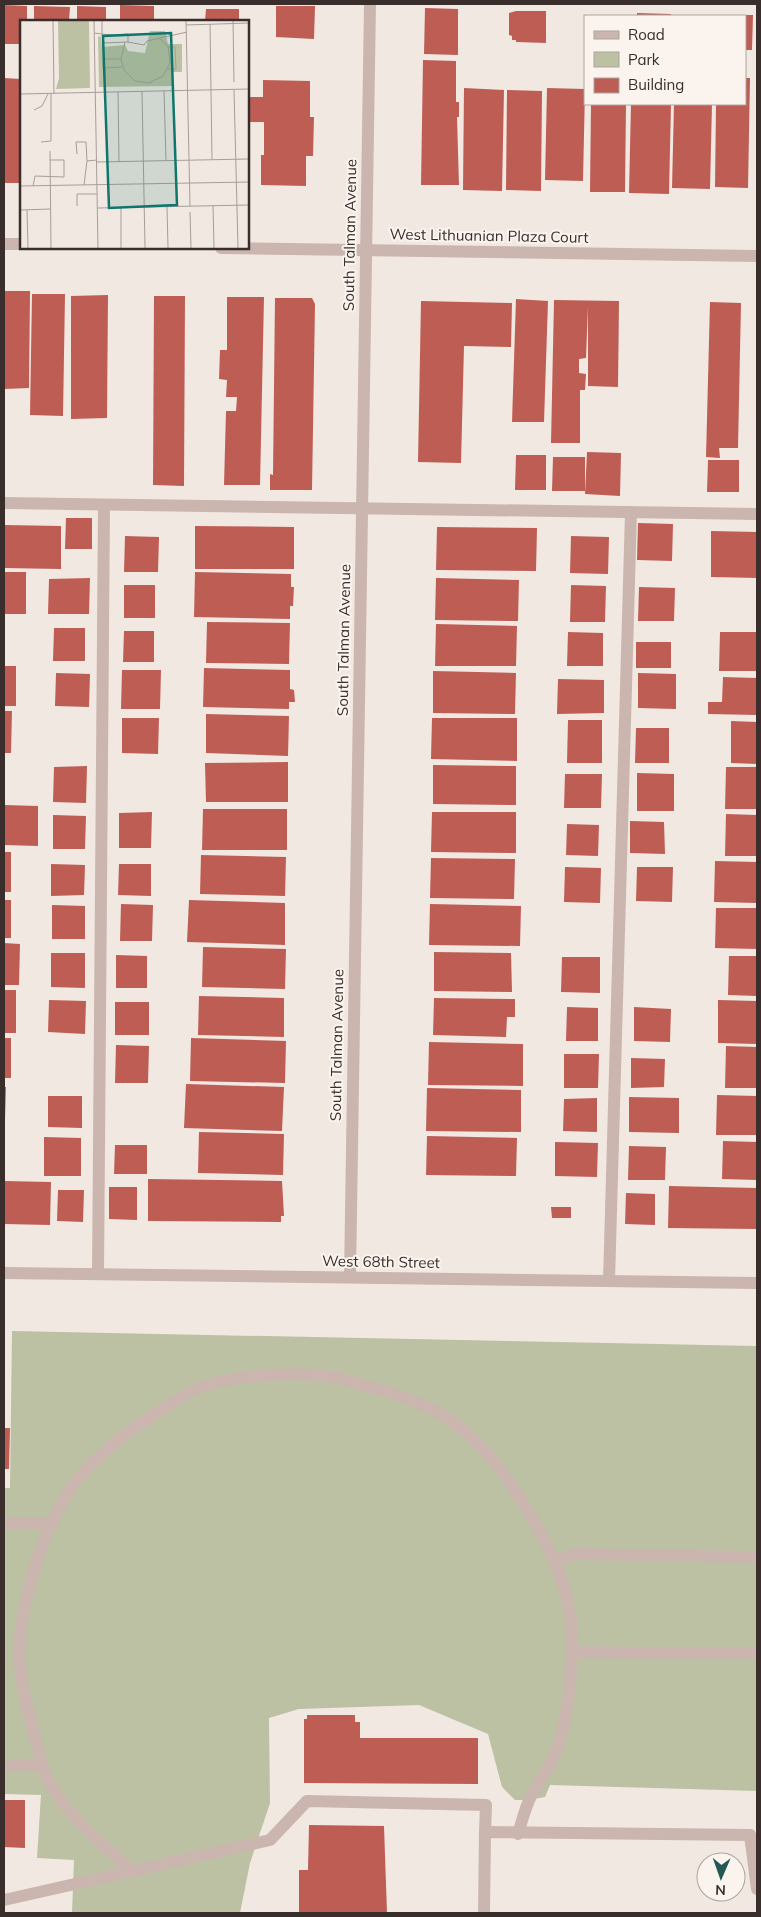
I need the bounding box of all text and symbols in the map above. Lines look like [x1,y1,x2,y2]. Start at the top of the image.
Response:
legend [584,15,746,105]
inset map [20,20,249,249]
text: Road [628,25,665,44]
text: Park [628,50,660,69]
text: Building [628,75,684,94]
street label: South Talman Avenue [339,159,360,311]
street label: West Lithuanian Plaza Court [389,224,589,247]
street label: South Talman Avenue [333,564,354,716]
street label: South Talman Avenue [326,969,347,1121]
street label: West 68th Street [322,1251,440,1272]
north arrow [696,1852,746,1902]
text: N [715,1881,726,1899]

